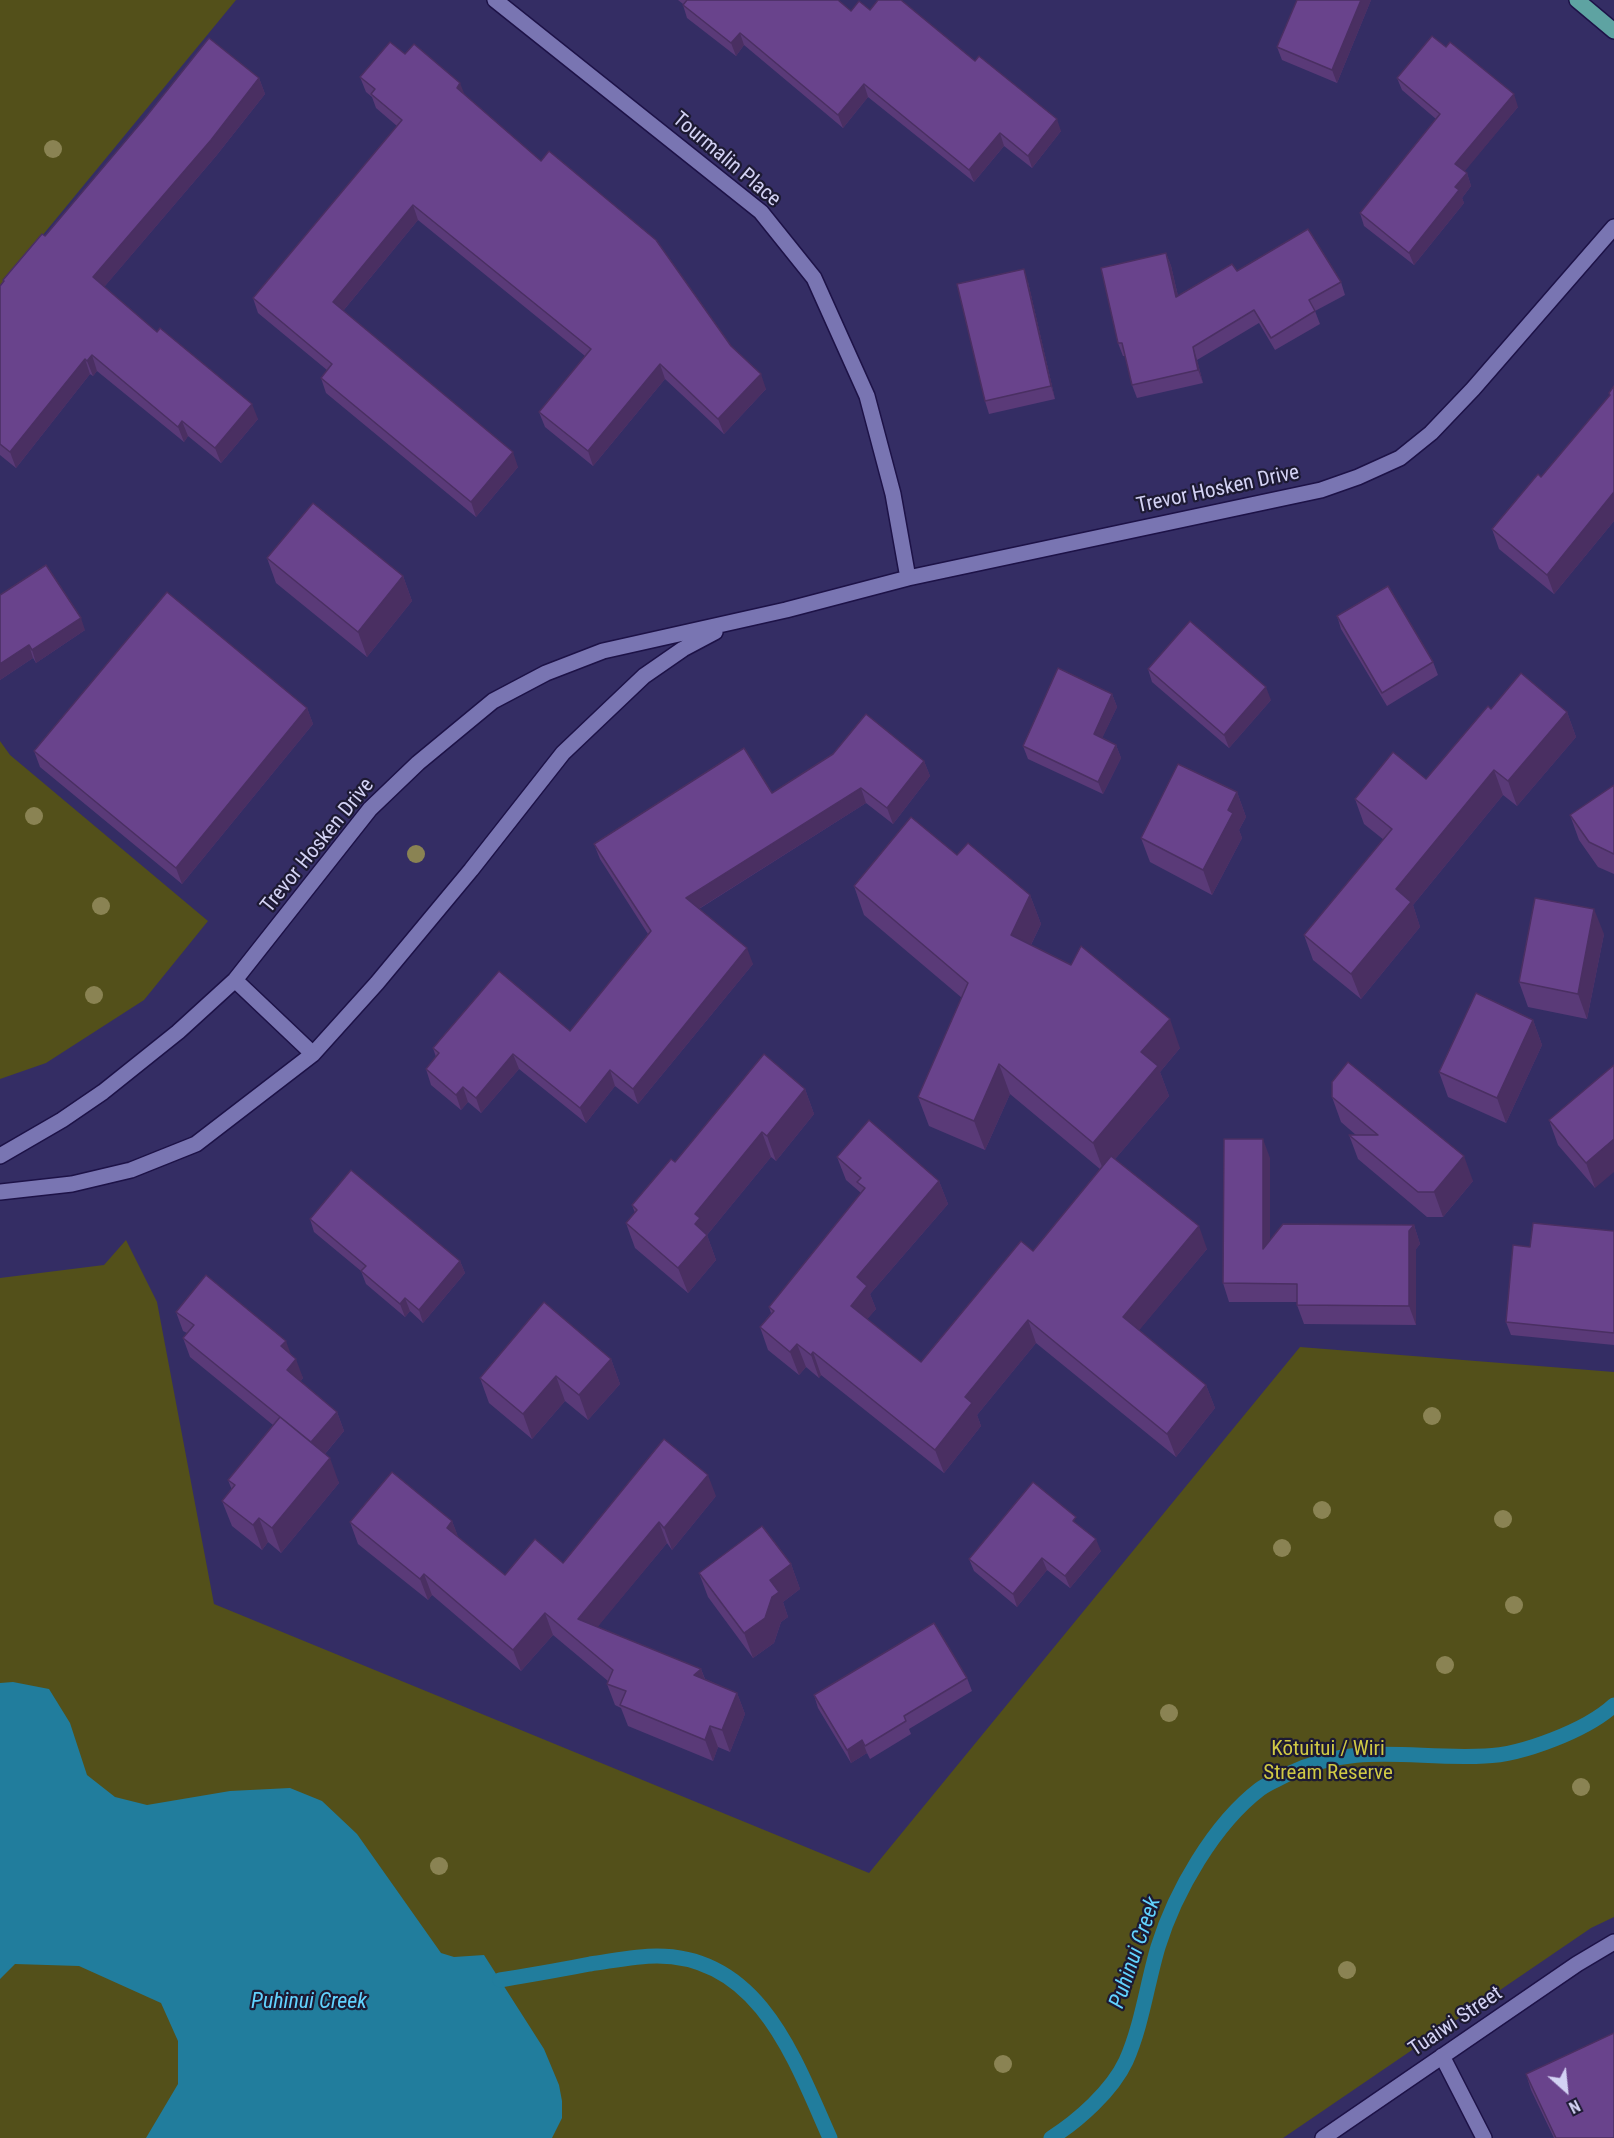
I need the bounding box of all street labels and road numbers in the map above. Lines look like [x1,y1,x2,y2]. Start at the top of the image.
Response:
street label: Tourmalin Place [667,107,785,213]
street label: Trevor Hosken Drive [1134,460,1302,520]
street label: Trevor Hosken Drive [256,774,380,918]
street label: Tuaiwi Street [1404,1982,1508,2062]

